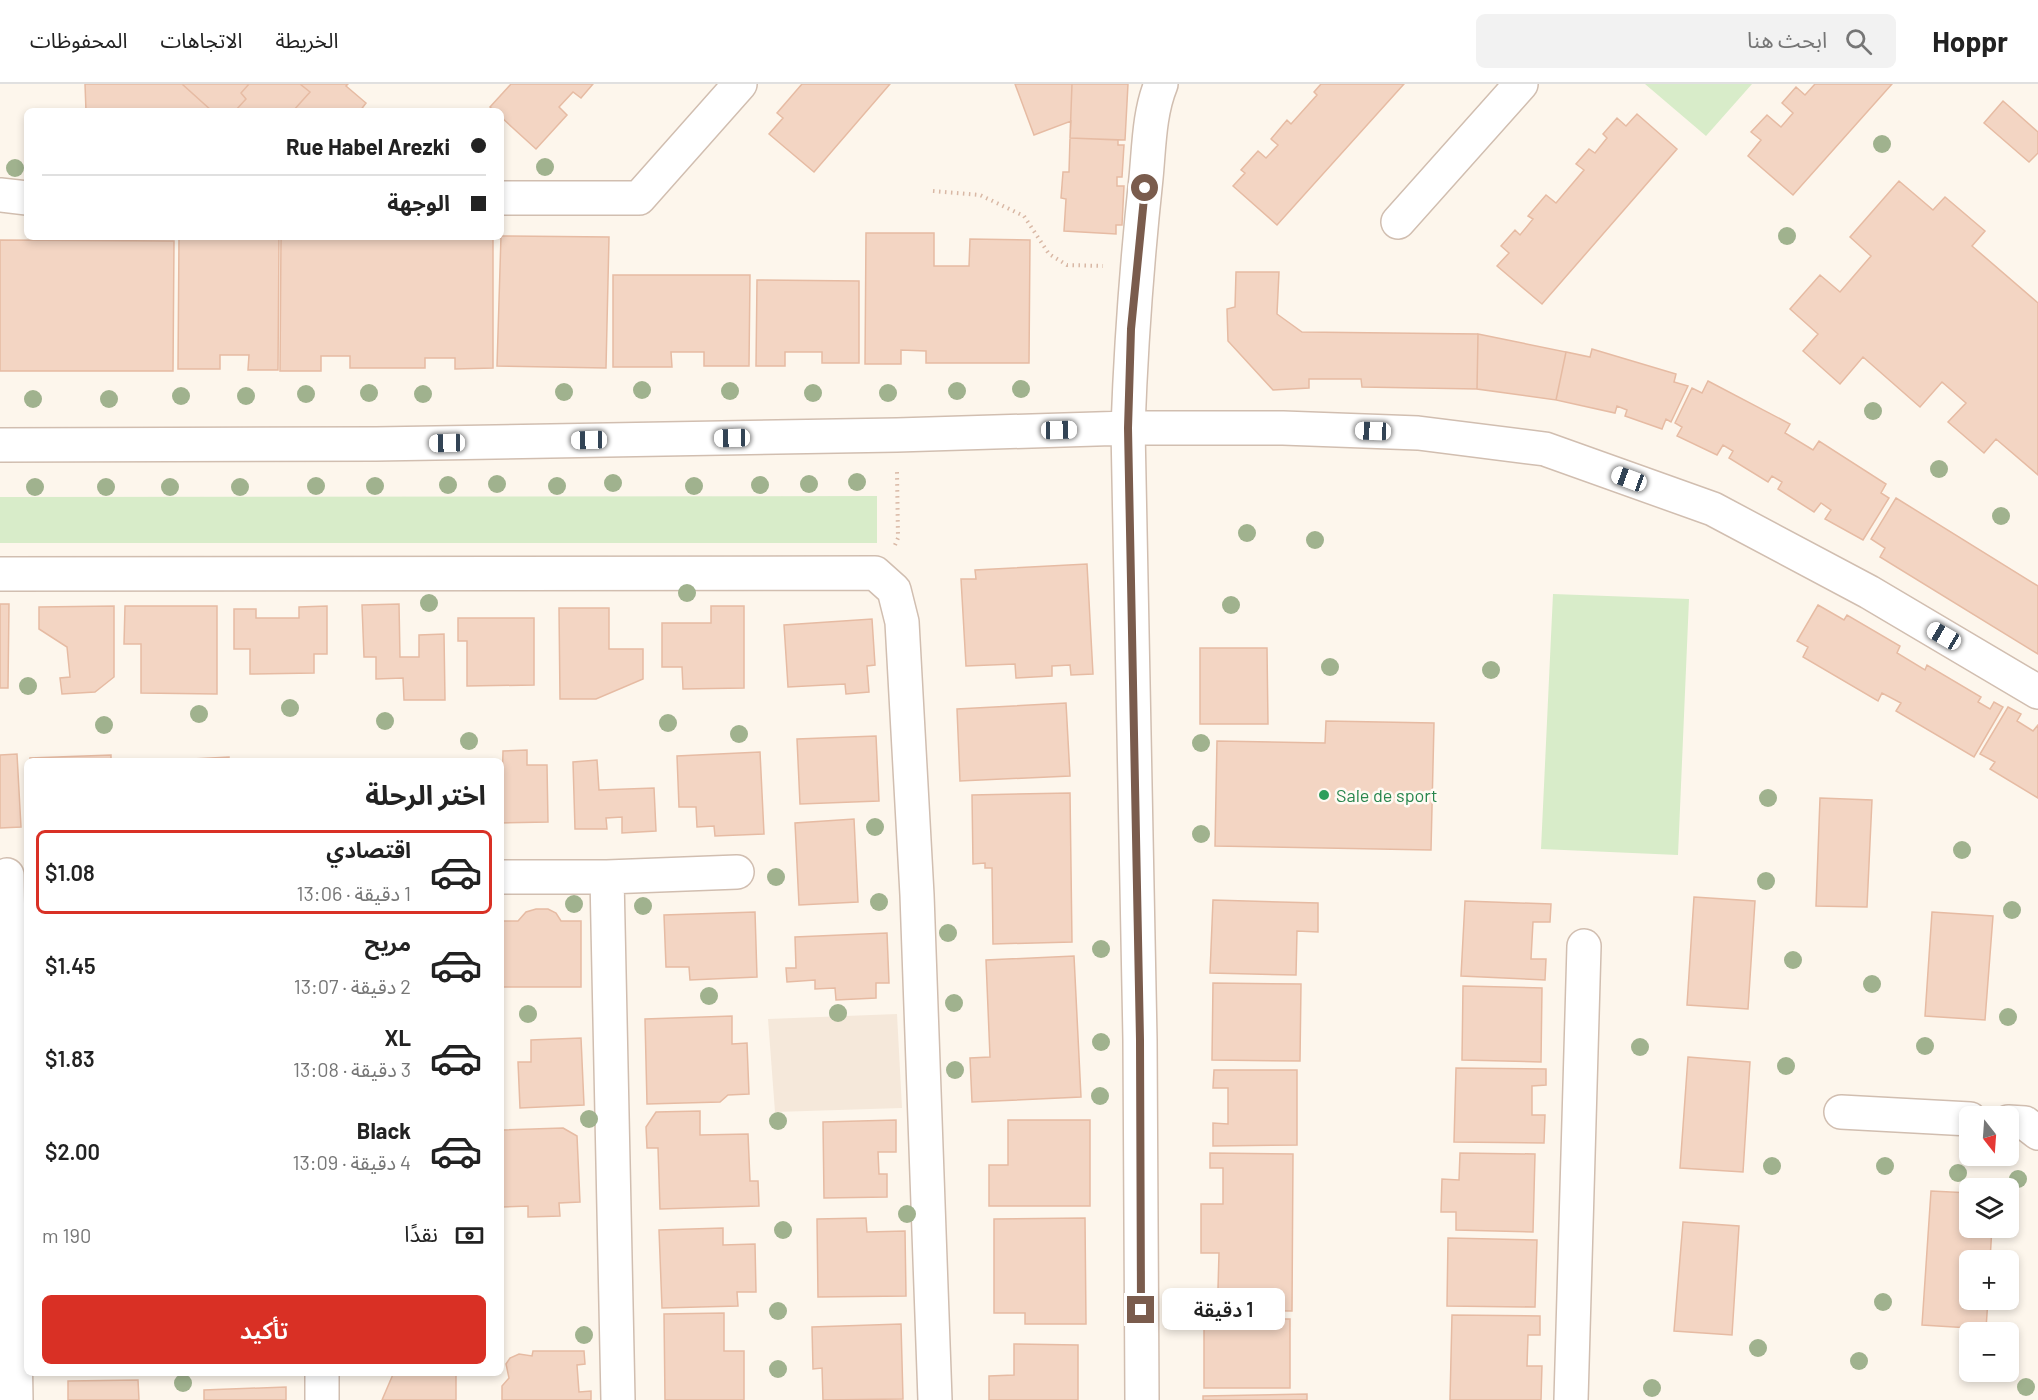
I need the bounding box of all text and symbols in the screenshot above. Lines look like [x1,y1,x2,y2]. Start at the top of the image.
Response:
search box [1476,14,1896,68]
text: Hoppr [1932,24,2008,58]
icon: search [1842,25,1875,58]
text: ابحث هنا [1747,26,1827,52]
text: المحفوظات [30,27,127,52]
text: الاتجاهات [160,27,242,52]
text: الخريطة [275,27,338,52]
text: Rue Habel Arezki [286,133,450,159]
route start [1131,174,1158,201]
text: الوجهة [387,189,450,215]
car [1041,421,1077,439]
car [1355,421,1391,441]
car [714,429,750,447]
car [571,431,607,449]
car [429,434,465,452]
car [1609,464,1649,494]
car [1924,619,1964,653]
text: اختر الرحلة [365,778,486,810]
place label: Sale de sport [1336,784,1438,806]
marker: Sale de sport [1317,788,1331,802]
text: اقتصادي [326,836,411,862]
icon: car [429,845,483,899]
text: $1.08 [45,859,95,885]
text: 1 دقيقة · 13:06 [297,881,411,905]
text: مريح [365,929,411,955]
icon: car [429,938,483,992]
text: $1.45 [45,952,96,978]
text: 2 دقيقة · 13:07 [294,974,411,998]
text: XL [385,1024,411,1050]
icon: car [429,1031,483,1085]
text: $1.83 [45,1045,95,1071]
text: 3 دقيقة · 13:08 [293,1057,411,1081]
north arrow [1959,1106,2019,1166]
map controls [1959,1106,2019,1382]
text: Black [357,1117,411,1143]
icon: car [429,1124,483,1178]
text: $2.00 [45,1138,100,1164]
text: 4 دقيقة · 13:09 [292,1150,411,1174]
button: layers [1959,1178,2019,1238]
icon: cash [453,1219,486,1252]
text: نقدًا [404,1220,438,1246]
text: 190 m [42,1223,91,1247]
button: + [1959,1250,2019,1310]
callout: 1 دقيقة [1162,1289,1285,1331]
button: تأكيد [42,1295,486,1364]
route end [1127,1296,1154,1323]
text: 1 دقيقة [1194,1297,1253,1321]
button: − [1959,1322,2019,1382]

